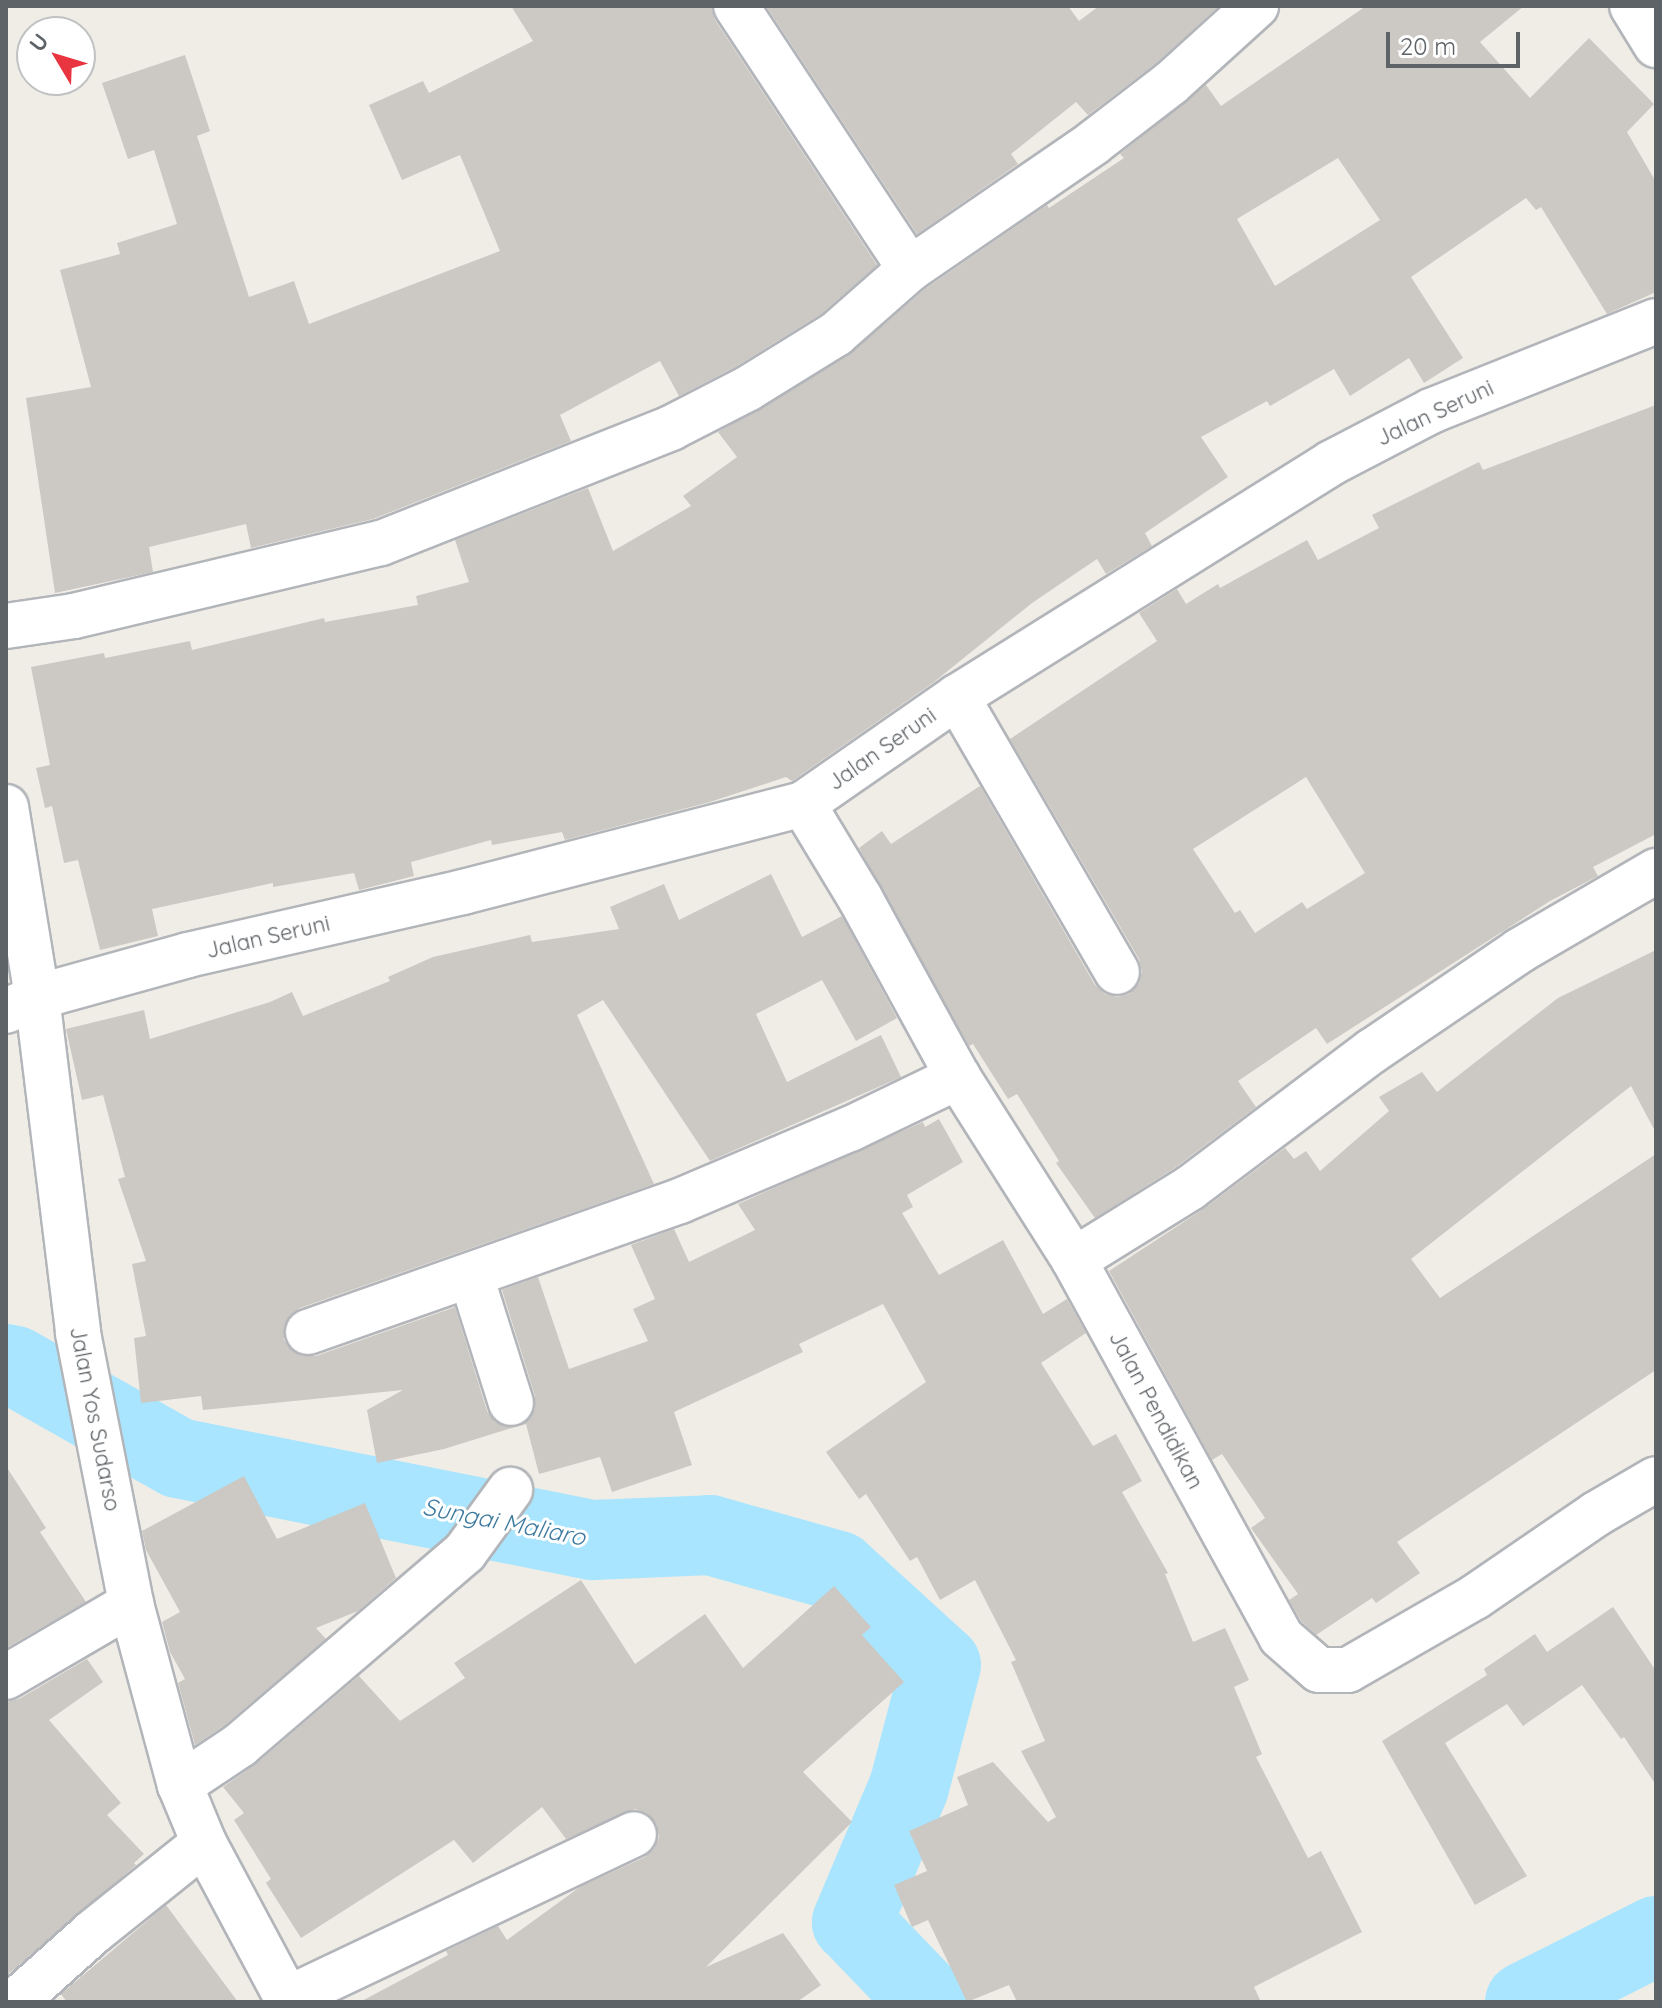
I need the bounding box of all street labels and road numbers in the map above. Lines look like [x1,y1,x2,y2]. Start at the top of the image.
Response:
street label: Jalan Seruni [1372,374,1498,452]
street label: Jalan Seruni [823,702,941,796]
street label: Jalan Seruni [204,910,332,964]
street label: Jalan Yos Sudarso [64,1324,126,1514]
street label: Jalan Pendidikan [1103,1327,1209,1493]

